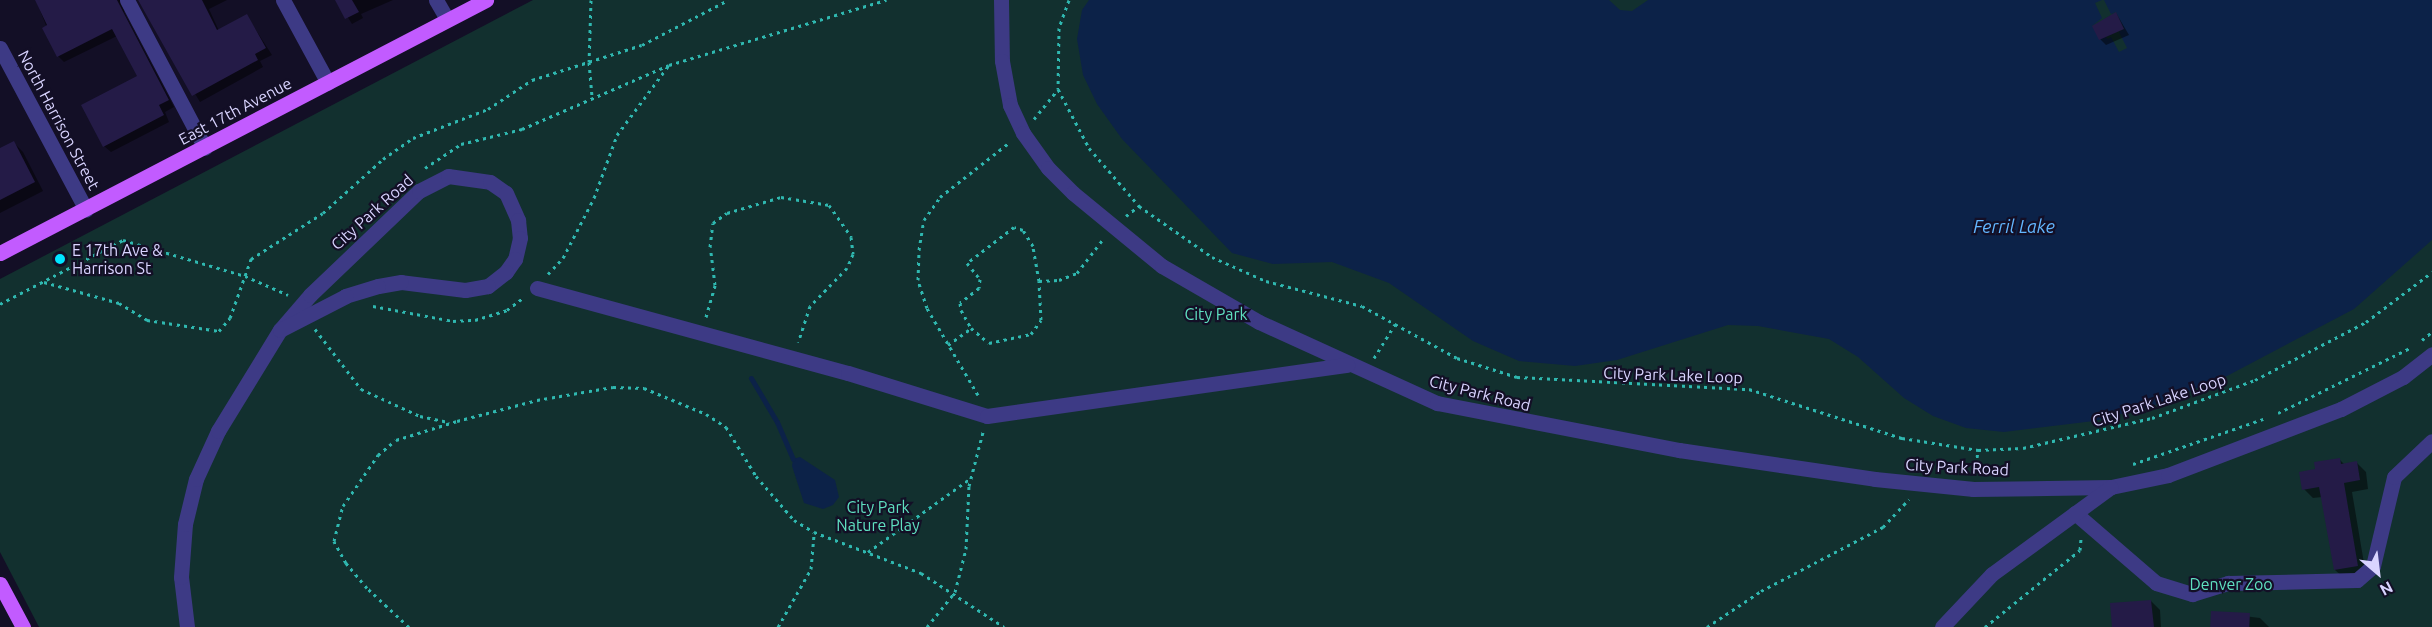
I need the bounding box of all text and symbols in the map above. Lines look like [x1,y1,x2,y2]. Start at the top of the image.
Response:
street label: North Harrison Street [14,47,104,193]
street label: East 17th Avenue [175,73,295,149]
street label: City Park Road [327,170,417,254]
water label: Ferril Lake [1973,215,2055,237]
place label: E 17th Ave & Harrison St [72,240,163,278]
marker: E 17th Ave & Harrison St [53,252,67,266]
park label: City Park [1184,304,1248,324]
street label: City Park Lake Loop [1603,363,1743,387]
street label: City Park Lake Loop [2090,369,2228,431]
street label: City Park Road [1427,371,1533,415]
street label: City Park Road [1905,455,2009,479]
park label: City Park Nature Play [836,497,920,535]
north arrow [2348,543,2408,603]
park label: Denver Zoo [2189,574,2273,594]
text: N [2377,578,2396,600]

